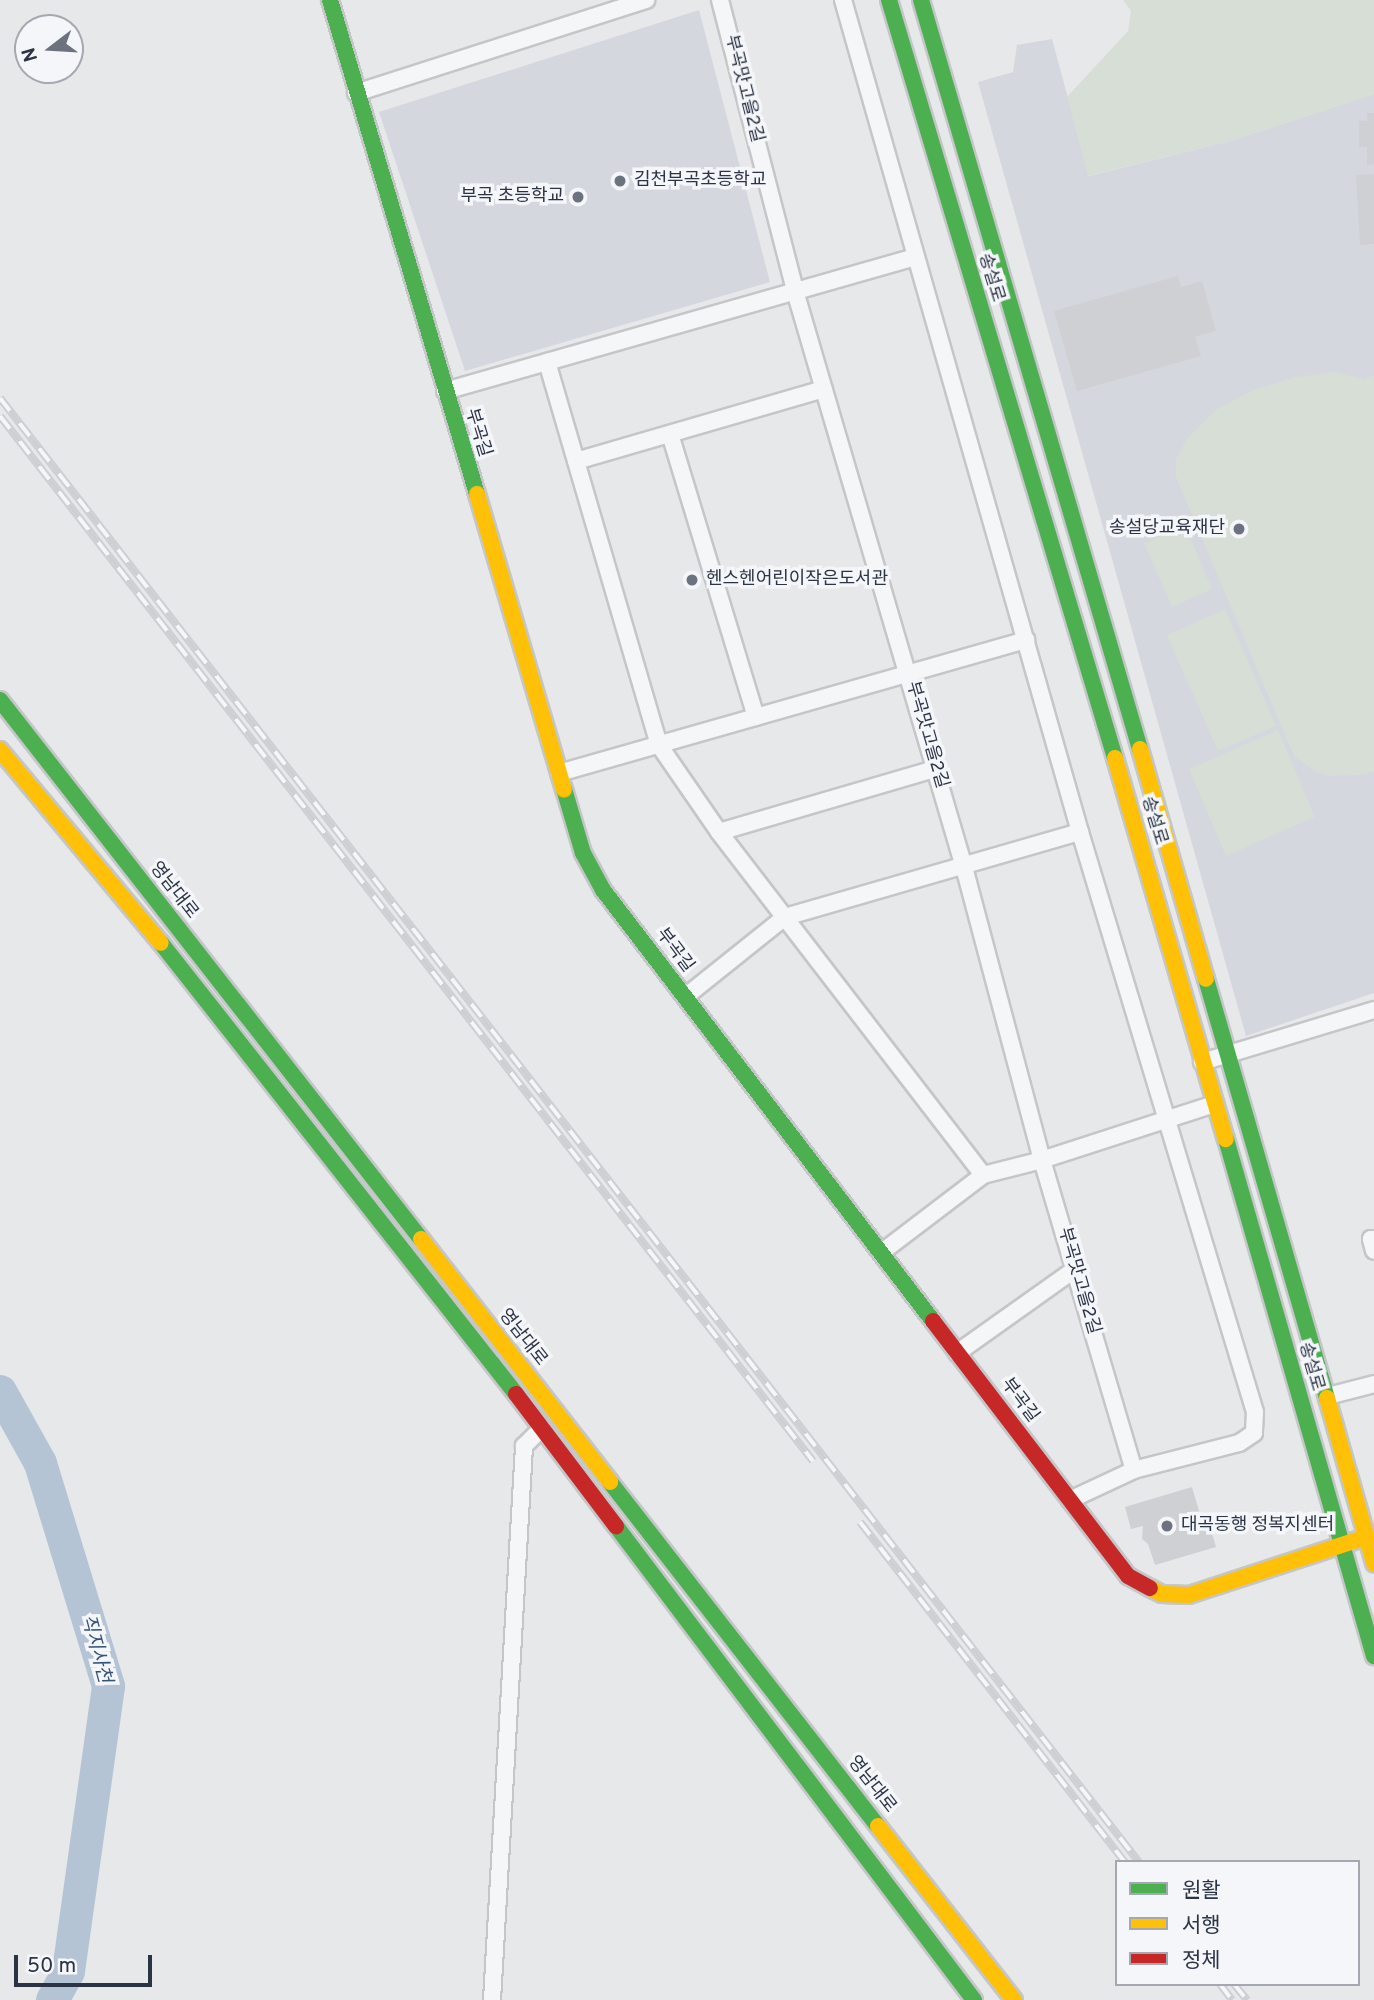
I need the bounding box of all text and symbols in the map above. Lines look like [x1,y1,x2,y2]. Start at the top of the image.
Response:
north arrow [14,14,84,84]
street label: 부곡맛고을2길 [719,33,767,145]
text: N [17,45,44,65]
place label: 김천부곡초등학교 [634,170,766,192]
marker: 김천부곡초등학교 [612,173,628,189]
place label: 부곡 초등학교 [460,186,564,208]
marker: 부곡 초등학교 [570,189,586,205]
street label: 송설로 [972,251,1008,305]
street label: 부곡길 [459,406,495,460]
place label: 송설당교육재단 [1109,518,1225,540]
marker: 송설당교육재단 [1231,521,1247,537]
place label: 헨스헨어린이작은도서관 [706,569,888,591]
marker: 헨스헨어린이작은도서관 [684,572,700,588]
street label: 부곡맛고을2길 [900,679,952,791]
street label: 송설로 [1135,794,1171,848]
street label: 영남대로 [144,858,202,924]
street label: 부곡길 [650,925,698,977]
street label: 부곡맛고을2길 [1052,1225,1104,1337]
street label: 영남대로 [493,1305,551,1371]
street label: 송설로 [1293,1340,1327,1394]
street label: 부곡길 [995,1375,1043,1427]
place label: 대곡동행 정복지센터 [1181,1515,1334,1537]
marker: 대곡동행 정복지센터 [1159,1518,1175,1534]
water label: 직지사천 [75,1612,115,1686]
street label: 영남대로 [842,1752,900,1818]
legend [1115,1860,1360,1986]
text: 원활 [1182,1878,1221,1905]
text: 서행 [1182,1913,1221,1940]
scale bar [18,1940,156,1984]
text: 정체 [1182,1948,1221,1975]
text: 50 m [27,1953,76,1980]

